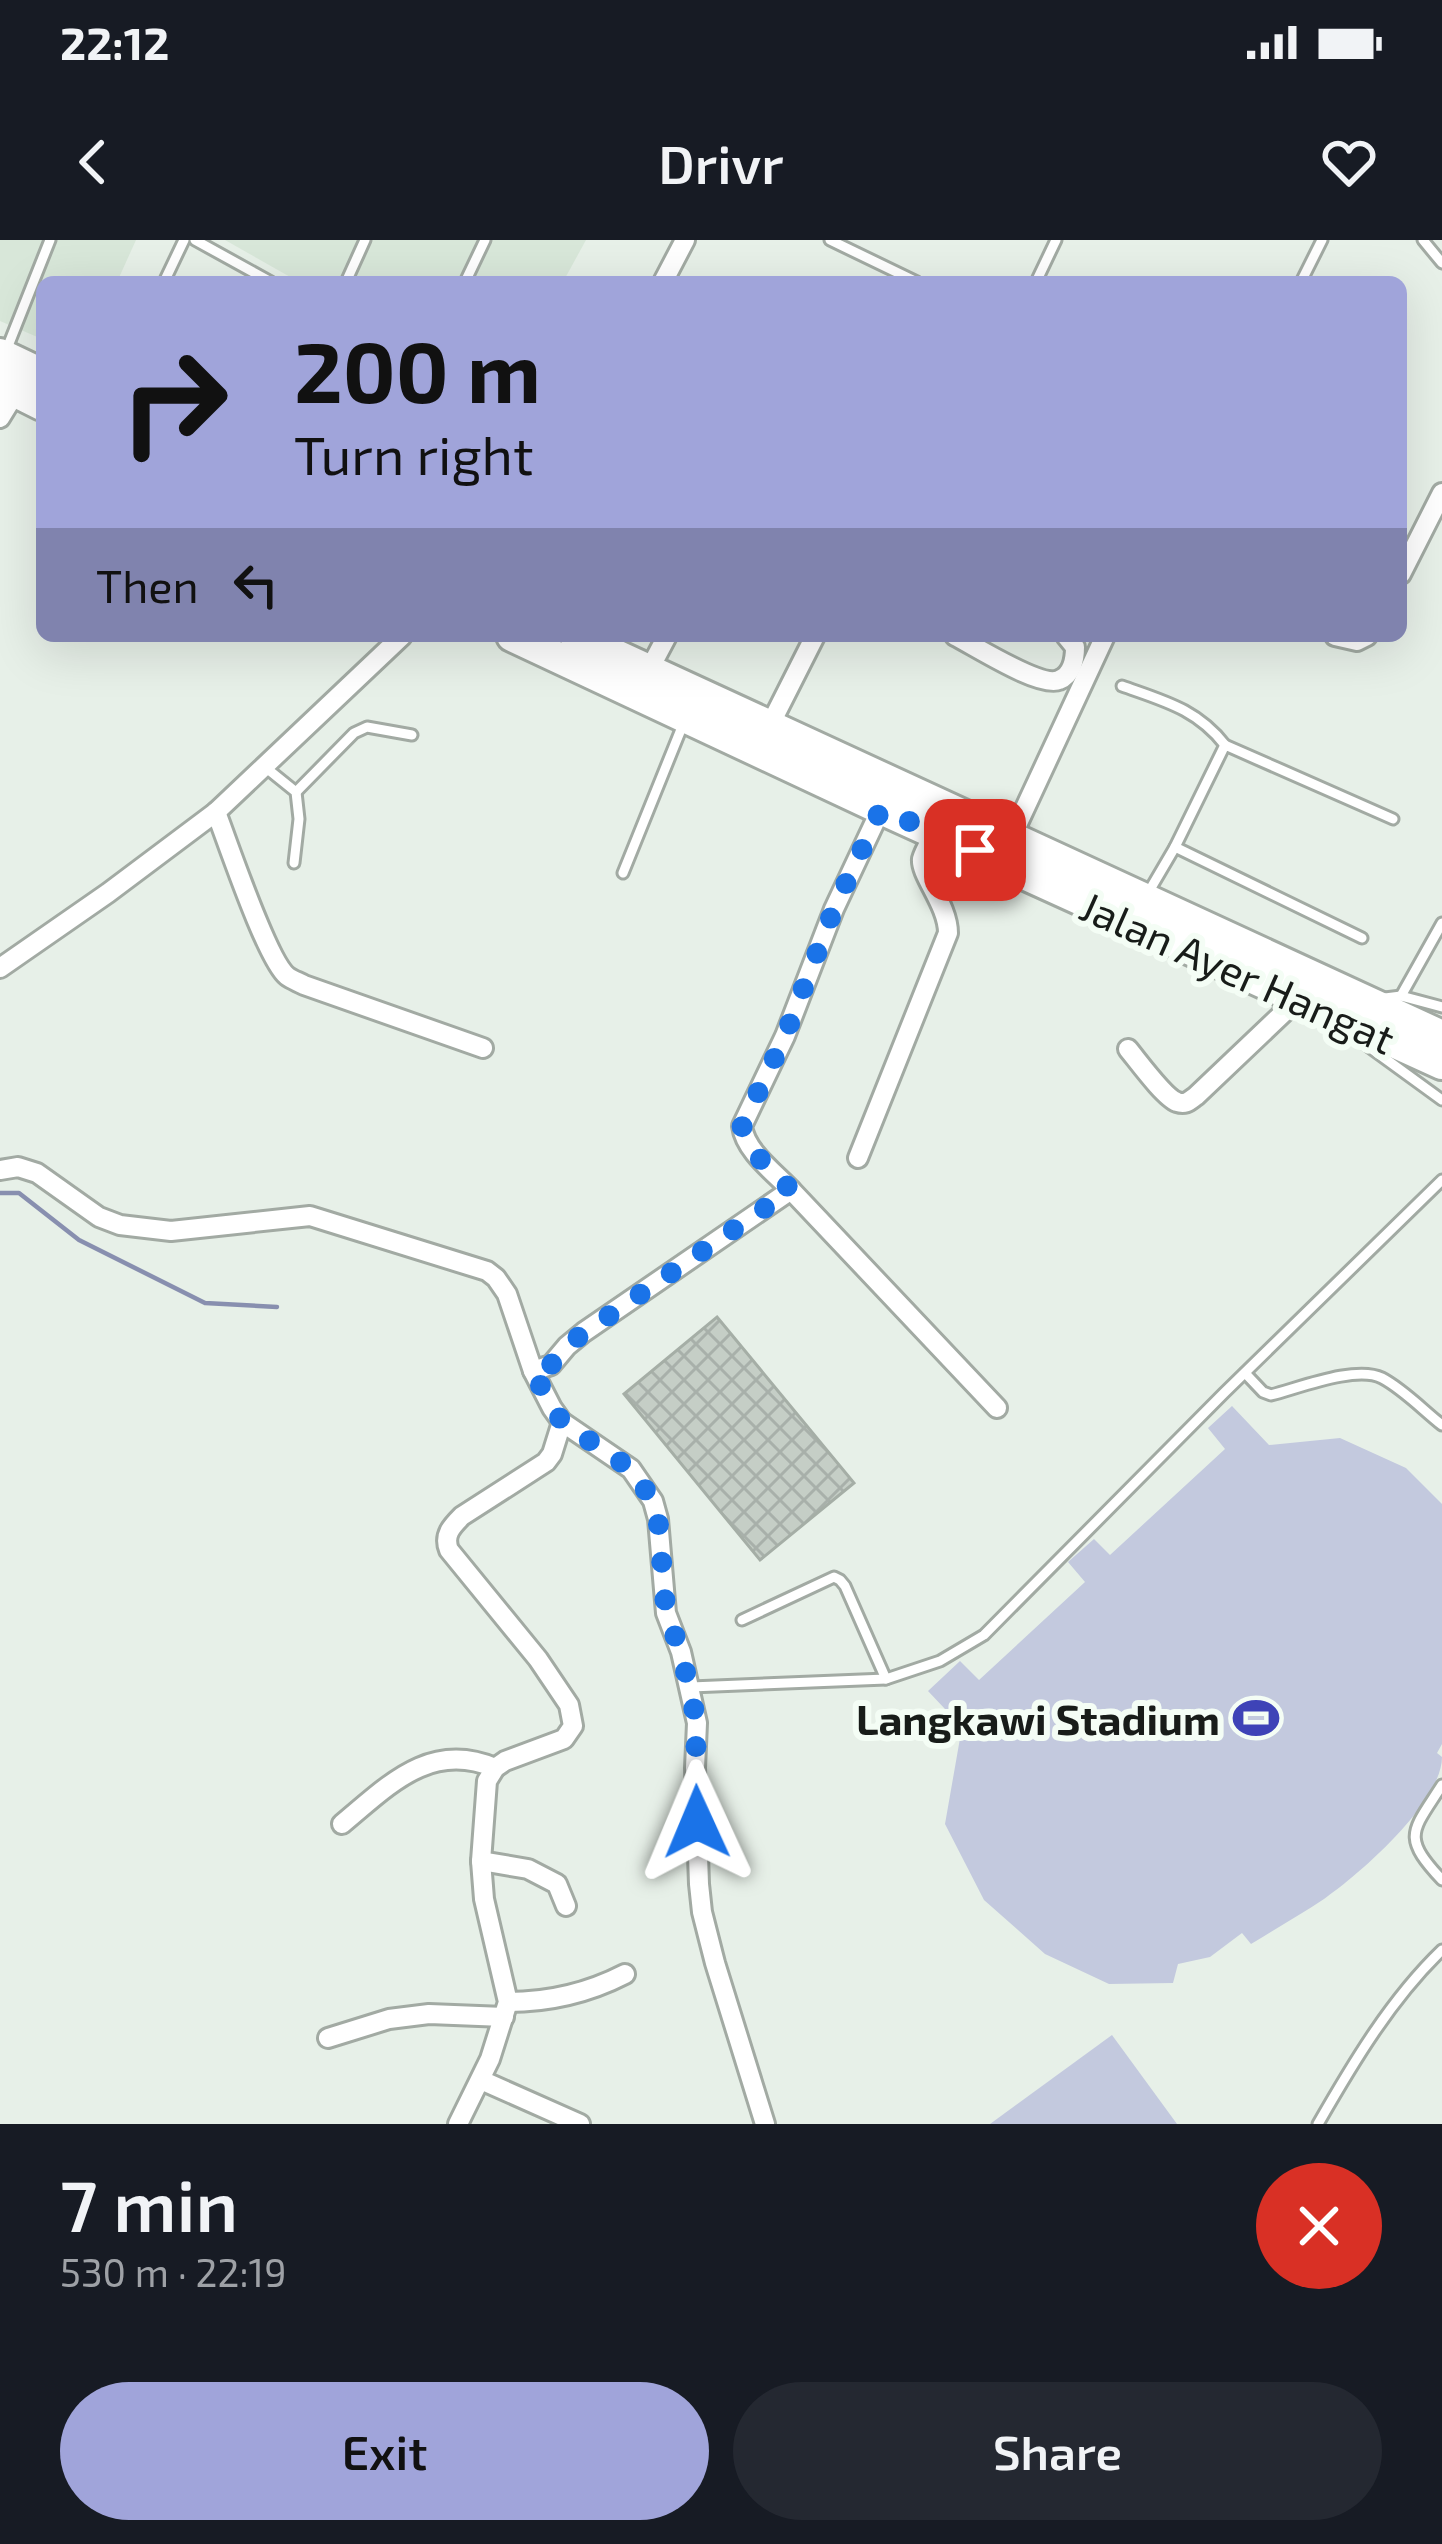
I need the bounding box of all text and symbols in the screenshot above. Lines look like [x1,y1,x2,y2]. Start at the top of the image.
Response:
text: 22:12 [60,15,169,69]
icon: back [60,129,126,195]
icon: heart [1316,129,1382,195]
text: Drivr [658,130,784,195]
text: 200 m [294,319,541,420]
icon: right [96,324,252,480]
text: Turn right [294,421,534,486]
icon: left [223,552,289,618]
text: Then [96,558,199,612]
pin [924,799,1026,901]
icon: arrive [942,817,1008,883]
street label: Jalan Ayer Hangat [1073,879,1403,1063]
place label: Langkawi Stadium [856,1693,1220,1743]
sports icon: Langkawi Stadium [1231,1693,1281,1743]
position arrow [634,1759,760,1885]
text: 7 min [60,2160,238,2246]
button: close [1256,2163,1382,2289]
text: 530 m · 22:19 [60,2248,286,2295]
button: Exit [60,2382,709,2520]
button: Share [733,2382,1382,2520]

